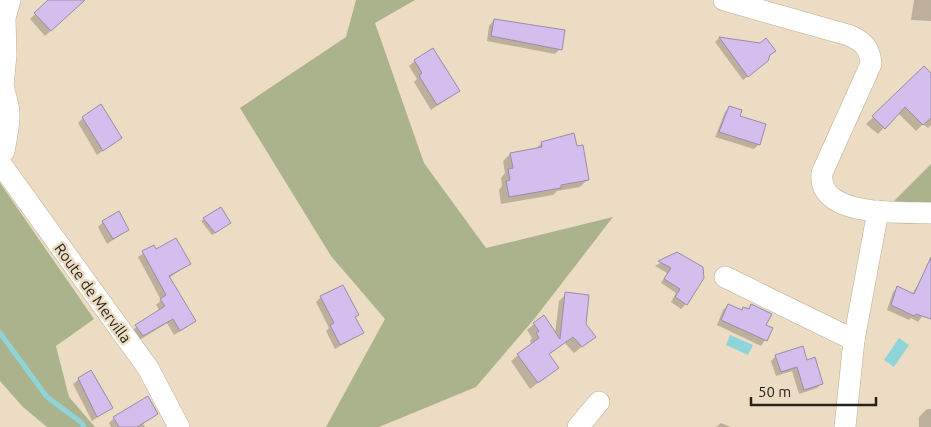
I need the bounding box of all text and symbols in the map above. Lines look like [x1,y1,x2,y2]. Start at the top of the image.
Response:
street label: Route de Mervilla [51,240,135,346]
scale bar [751,374,876,406]
text: 50 m [758,383,791,400]

